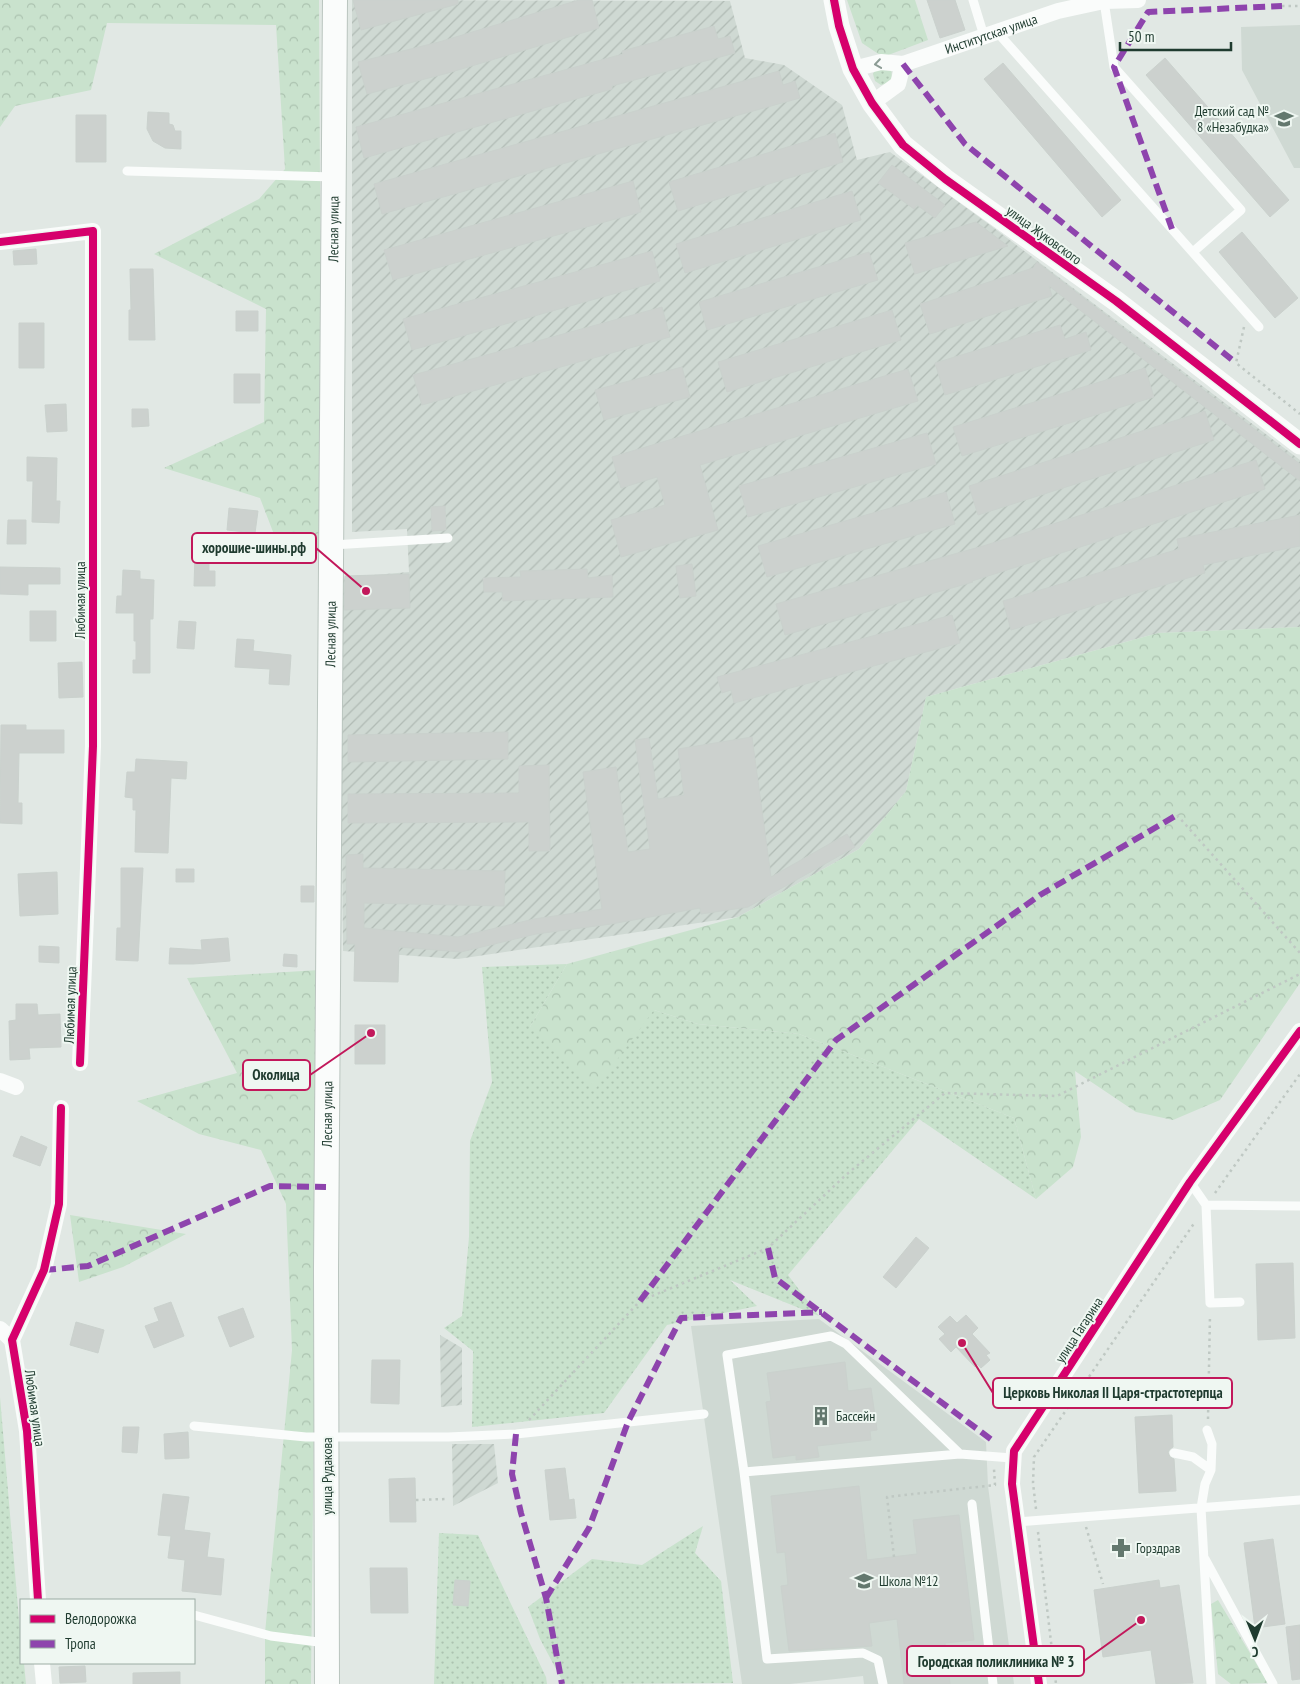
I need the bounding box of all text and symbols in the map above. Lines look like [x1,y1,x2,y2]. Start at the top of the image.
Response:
street label: Институтская улица [942,10,1040,58]
scale bar [1120,20,1231,52]
text: 50 m [1128,27,1154,46]
one-way arrow [873,58,882,68]
place label: Детский сад № 8 «Незабудка» [1195,102,1269,136]
school or university icon: Детский сад № 8 «Незабудка» [1273,108,1295,130]
street label: Лесная улица [324,196,343,263]
street label: улица Жуковского [1003,201,1085,269]
callout: хорошие-шины.рф [192,533,316,563]
text: хорошие-шины.рф [202,538,306,557]
street label: Любимая улица [71,561,89,640]
street label: Лесная улица [321,601,340,668]
street label: Любимая улица [60,966,80,1045]
callout: Околица [243,1060,310,1090]
text: Околица [252,1065,300,1084]
street label: Лесная улица [318,1081,336,1148]
street label: улица Гагарина [1051,1294,1107,1366]
street label: Любимая улица [21,1367,49,1448]
callout: Церковь Николая II Царя-страстотерпца [993,1378,1232,1408]
text: Церковь Николая II Царя-страстотерпца [1003,1383,1223,1402]
building icon: Бассейн [810,1405,832,1427]
place label: Бассейн [836,1407,875,1425]
street label: улица Рудакова [318,1437,336,1515]
pharmacy icon: Горздрав [1110,1537,1132,1559]
place label: Горздрав [1136,1539,1181,1557]
school or university icon: Школа №12 [853,1570,875,1592]
place label: Школа №12 [879,1572,939,1590]
legend [20,1599,195,1664]
text: Велодорожка [65,1609,136,1628]
north arrow [1230,1614,1280,1664]
text: Тропа [65,1634,96,1653]
text: С [1251,1643,1259,1661]
callout: Городская поликлиника № 3 [907,1646,1084,1676]
text: Городская поликлиника № 3 [918,1652,1074,1671]

